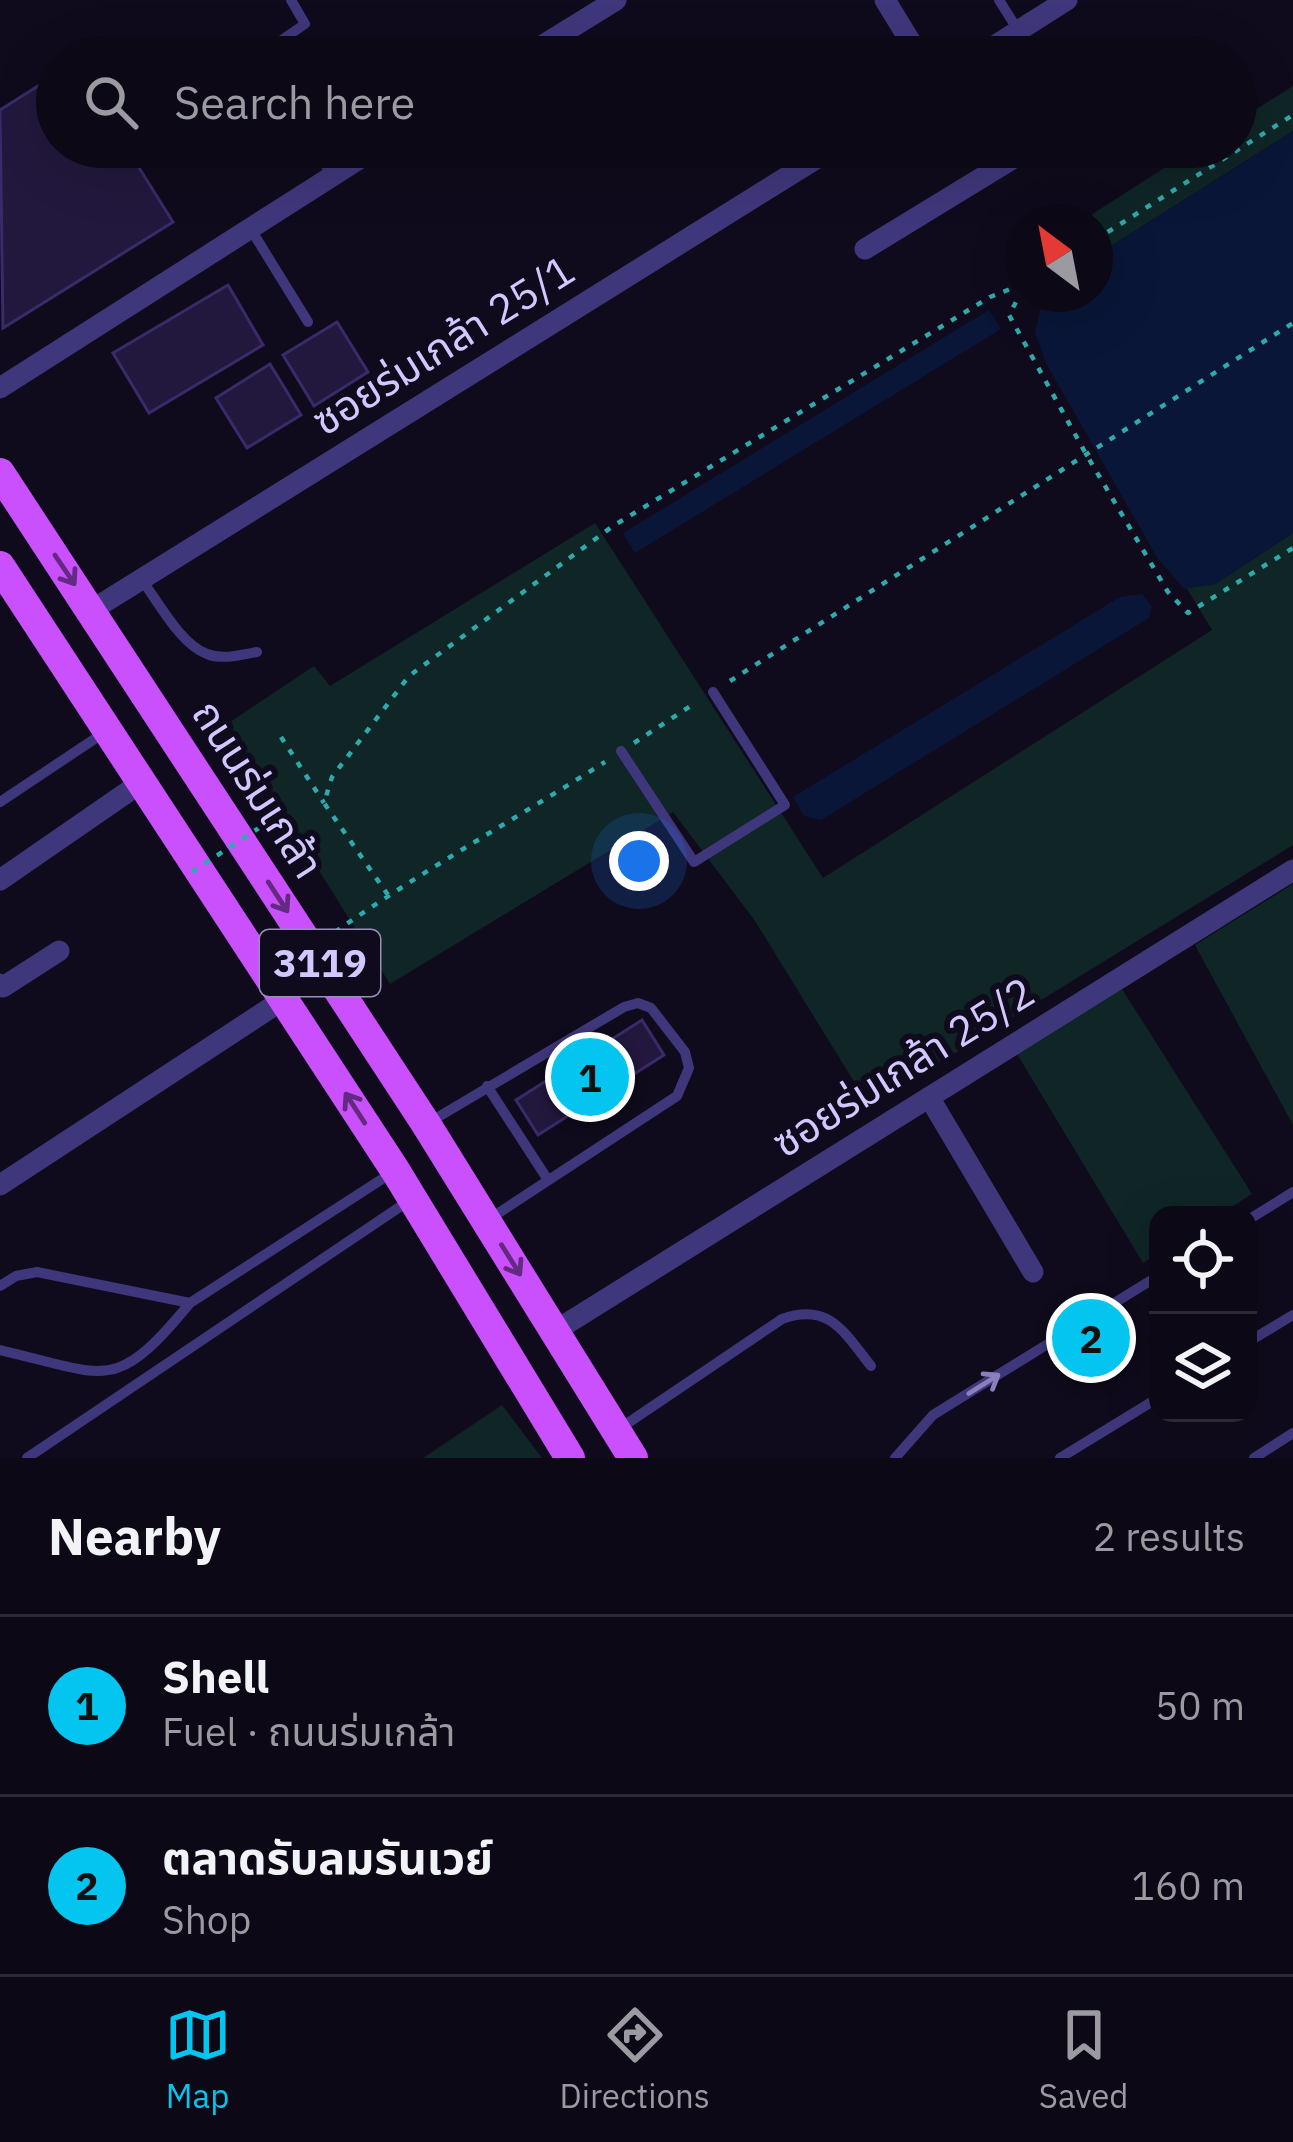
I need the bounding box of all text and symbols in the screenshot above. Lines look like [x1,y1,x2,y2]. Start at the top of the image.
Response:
search box [36,36,1257,168]
icon: search [78,69,144,135]
text: Search here [174,73,415,131]
north arrow [1005,204,1113,312]
street label: ซอยร่มเกล้า 25/1 [301,242,584,447]
one-way arrow [52,552,77,586]
street label: ถนนร่มเกล้า [180,689,336,888]
your location [609,831,669,891]
one-way arrow [265,879,290,913]
road number: 3119 [260,930,380,996]
street label: ซอยร่มเกล้า 25/2 [761,964,1044,1169]
pin: 1 [551,1032,629,1122]
one-way arrow [342,1091,367,1125]
map controls [1149,1206,1257,1422]
button: locate [1149,1206,1257,1314]
one-way arrow [499,1242,523,1276]
pin: 2 [1052,1293,1130,1383]
button: layers [1149,1314,1257,1422]
one-way arrow [966,1371,1000,1396]
text: Nearby [48,1503,221,1569]
text: 2 results [1093,1511,1245,1562]
text: Shell [162,1647,269,1705]
text: 1 [75,1680,99,1731]
text: 50 m [1155,1680,1245,1731]
text: Fuel · ถนนร่มเกล้า [162,1706,455,1757]
text: ตลาดรับลมรันเวย์ [162,1828,493,1886]
text: 2 [75,1860,99,1911]
text: 160 m [1132,1860,1245,1911]
text: Shop [162,1894,251,1945]
tab: Map [165,2002,231,2117]
tab: Directions [560,2002,710,2117]
tab: Saved [1039,2002,1128,2117]

